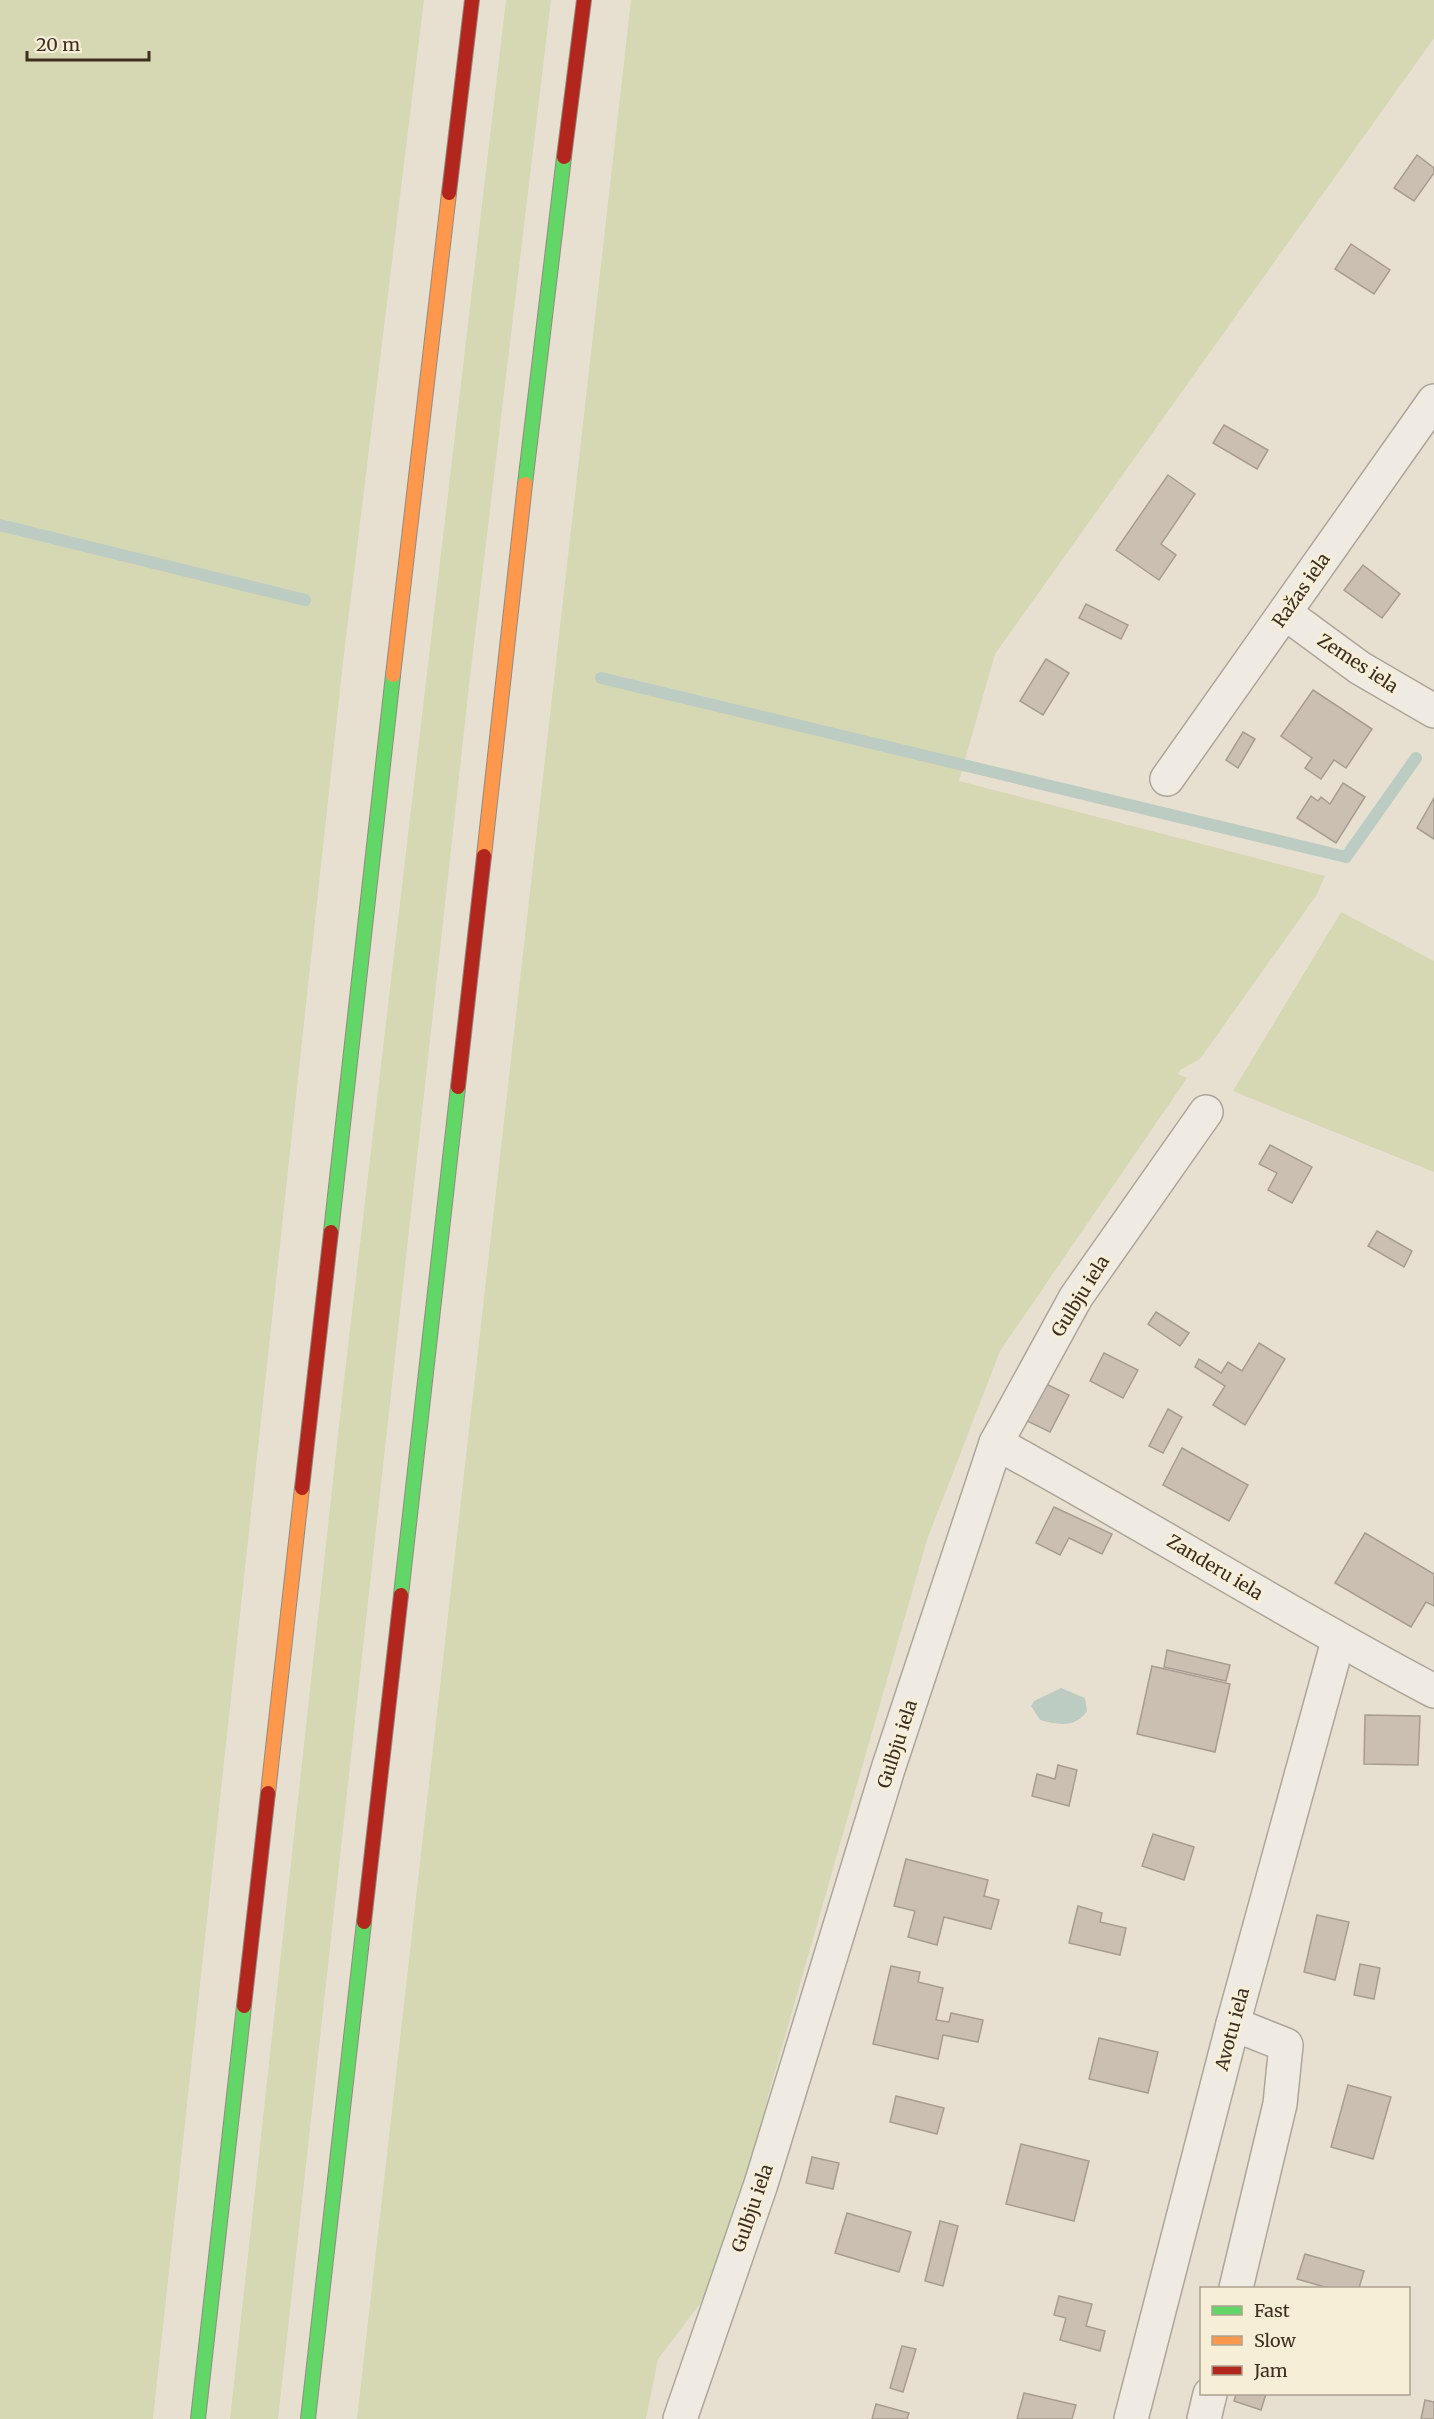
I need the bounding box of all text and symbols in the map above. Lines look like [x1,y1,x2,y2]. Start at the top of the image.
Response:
scale bar [27,24,148,62]
text: 20 m [36,33,80,56]
street label: Ražas iela [1267,548,1335,632]
street label: Zemes iela [1313,628,1403,698]
street label: Gulbju iela [1046,1251,1114,1341]
street label: Zanderu iela [1163,1529,1267,1605]
street label: Gulbju iela [872,1697,922,1791]
street label: Avotu iela [1210,1985,1254,2074]
street label: Gulbju iela [726,2161,778,2255]
legend [1200,2287,1410,2395]
text: Fast [1254,2299,1290,2322]
text: Slow [1254,2329,1297,2352]
text: Jam [1253,2359,1288,2382]

